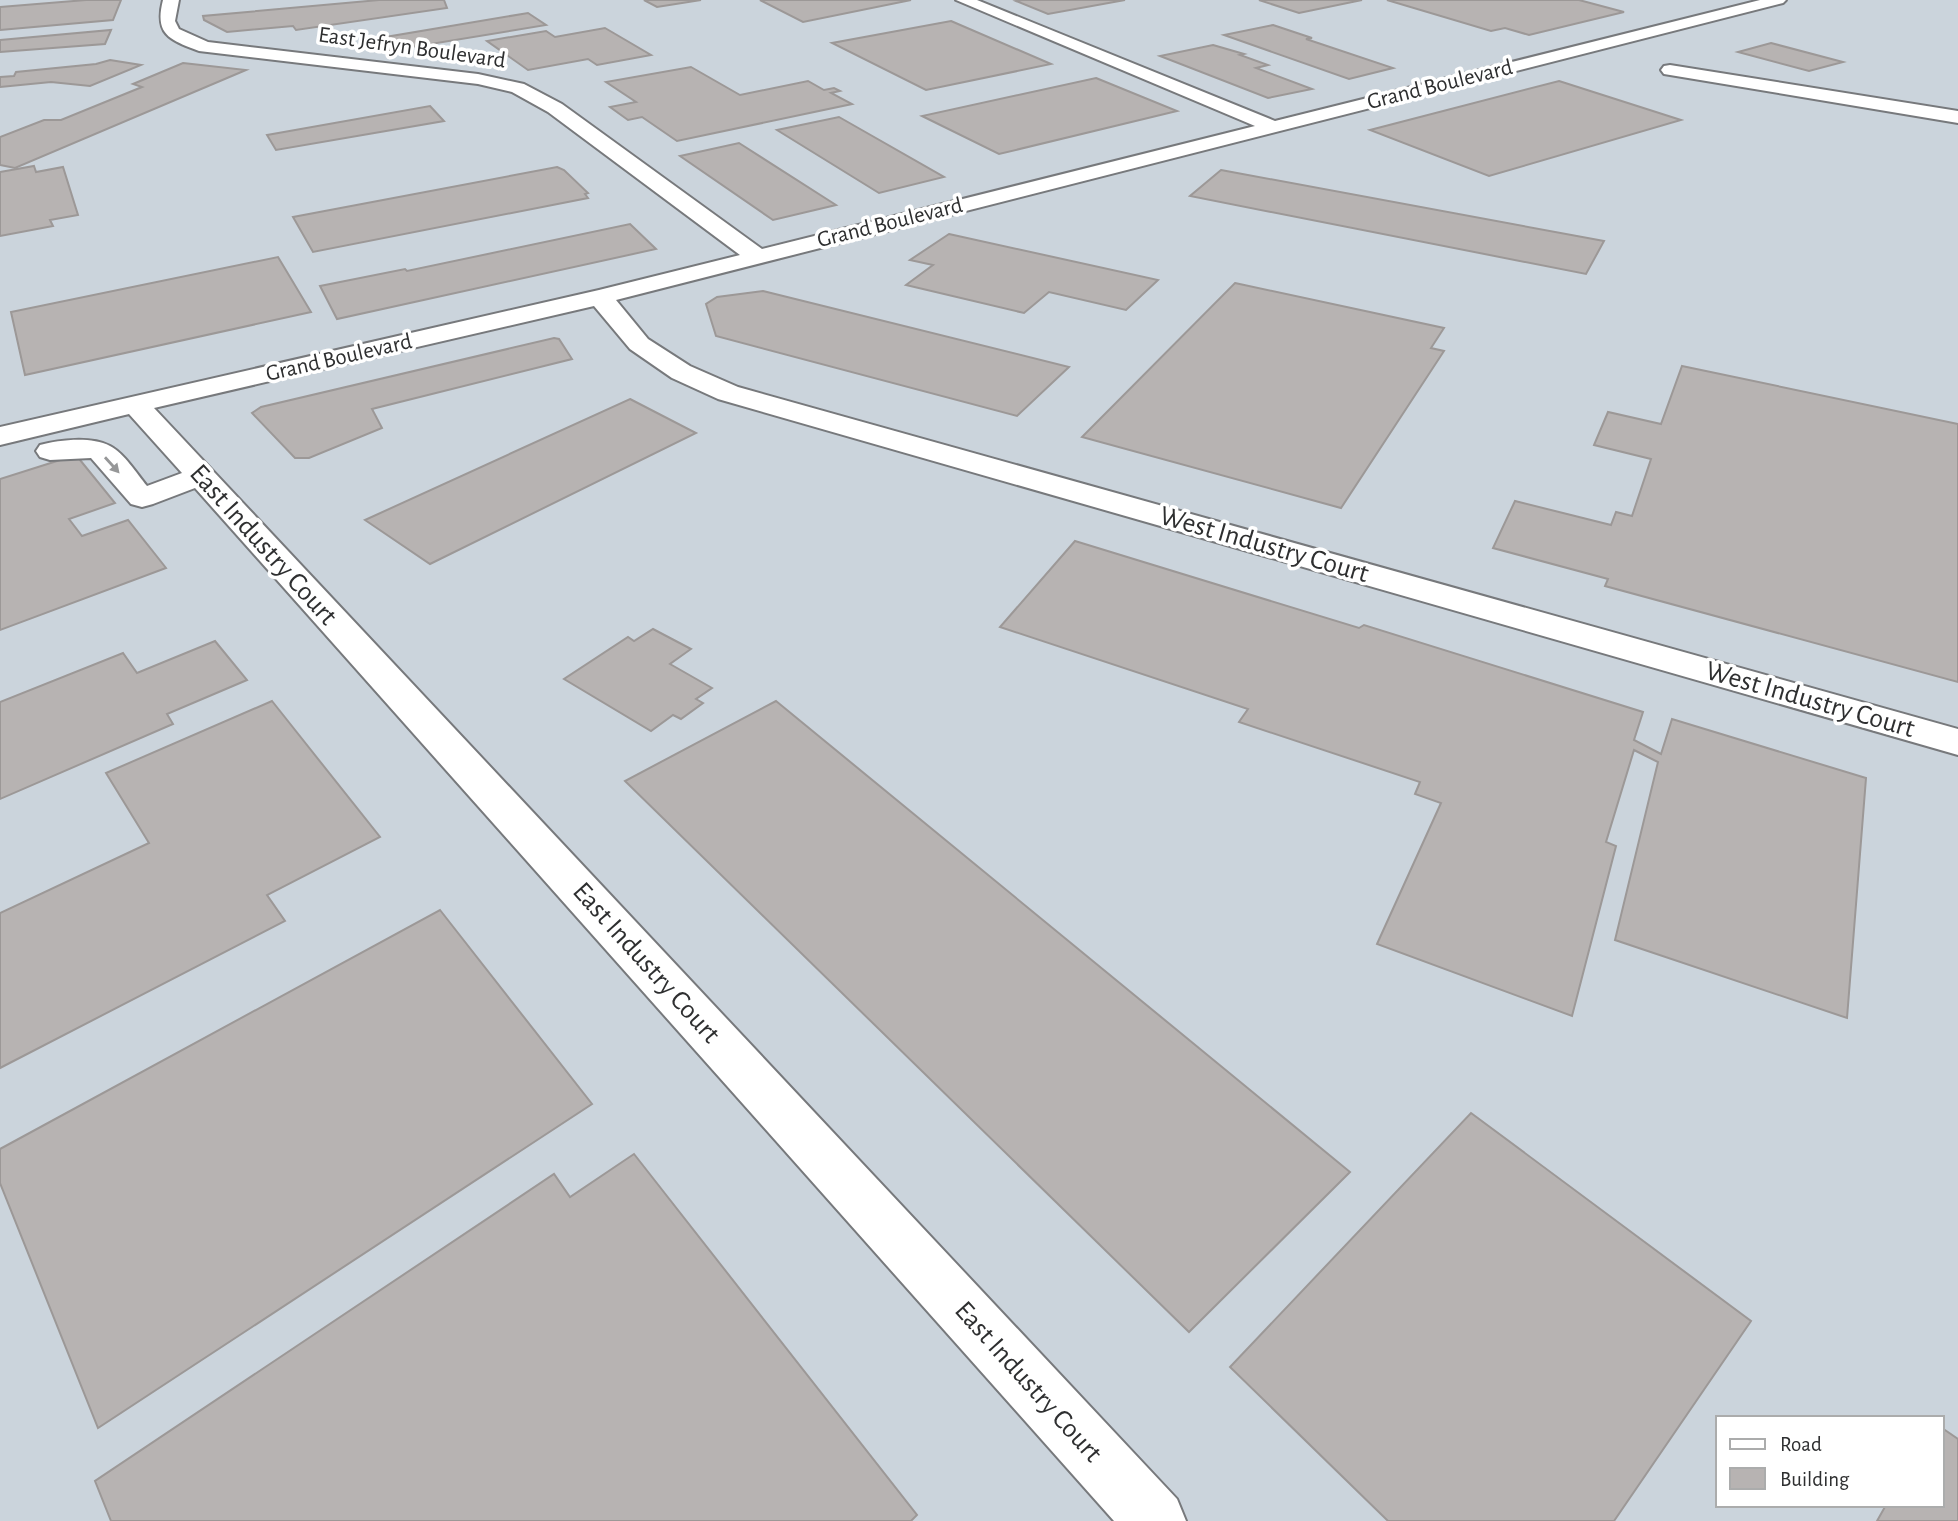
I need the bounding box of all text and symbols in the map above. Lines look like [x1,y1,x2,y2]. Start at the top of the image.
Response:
street label: East Jefryn Boulevard [317,23,507,73]
street label: Grand Boulevard [1365,56,1515,114]
street label: Grand Boulevard [815,194,965,252]
street label: Grand Boulevard [264,330,414,386]
one-way arrow [104,456,120,474]
street label: East Industry Court [184,459,342,631]
street label: West Industry Court [1156,502,1372,588]
street label: West Industry Court [1702,657,1918,743]
street label: East Industry Court [567,877,725,1049]
street label: East Industry Court [949,1296,1107,1468]
legend [1716,1416,1944,1507]
text: Road [1780,1434,1822,1455]
text: Building [1780,1469,1850,1490]

